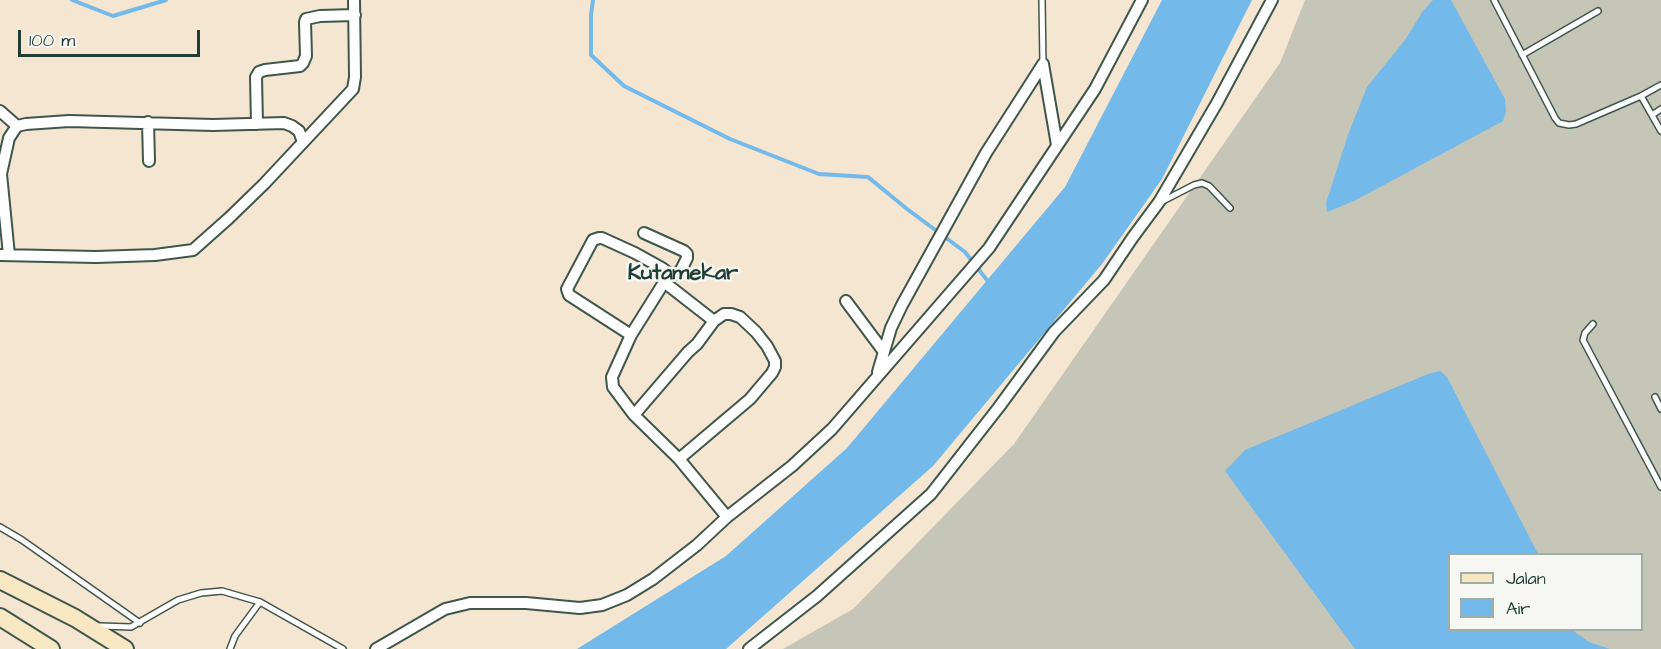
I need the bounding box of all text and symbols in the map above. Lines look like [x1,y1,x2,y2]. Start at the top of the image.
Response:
scale bar [21,18,202,56]
text: 100 m [29,28,75,53]
district label: Kutamekar [628,261,738,287]
legend [1448,553,1643,631]
text: Jalan [1506,566,1546,591]
text: Air [1506,596,1530,621]

